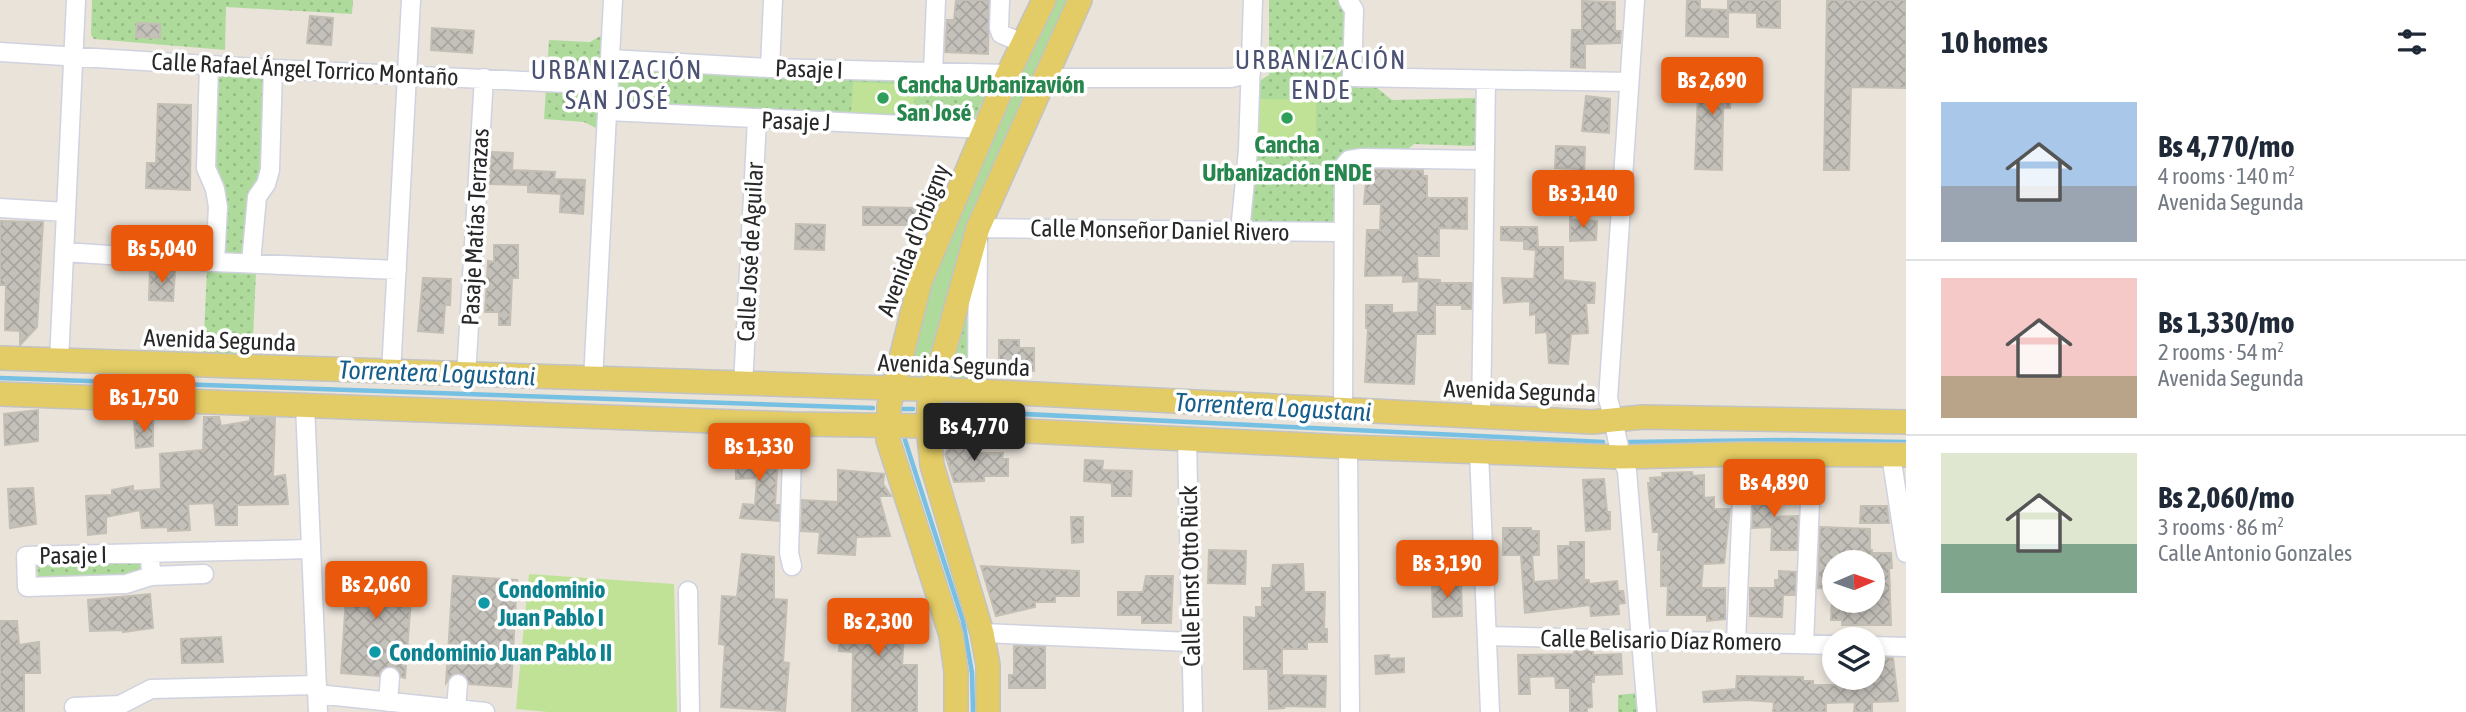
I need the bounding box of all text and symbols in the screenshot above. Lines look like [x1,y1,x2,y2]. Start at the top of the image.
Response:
icon: filters [2393,23,2431,61]
text: 10 homes [1941,25,2048,59]
district label: URBANIZACIÓN ENDE [1235,45,1407,105]
street label: Calle Rafael Ángel Torrico Montaño [151,47,459,91]
street label: Pasaje I [775,54,843,84]
district label: URBANIZACIÓN SAN JOSÉ [531,55,703,115]
pin: Bs 2,690 [1640,58,1784,117]
text: Bs 2,690 [1677,67,1747,93]
place label: Cancha Urbanizavión San José [897,71,1085,126]
marker: Cancha Urbanizavión San José [875,90,891,106]
street label: Pasaje J [761,106,831,136]
marker: Cancha Urbanización ENDE [1279,110,1295,126]
street label: Pasaje Matías Terrazas [456,128,494,326]
text: Bs 4,770/mo [2158,129,2295,163]
icon: home [1997,130,2081,214]
place label: Cancha Urbanización ENDE [1202,131,1372,186]
street label: Avenida d'Orbigny [872,160,954,320]
street label: Calle José de Aguilar [732,161,768,342]
text: 4 rooms · 140 m² [2158,163,2295,189]
pin: Bs 3,140 [1511,170,1655,230]
text: Bs 3,140 [1548,180,1618,206]
text: Avenida Segunda [2158,189,2304,215]
street label: Calle Monseñor Daniel Rivero [1030,214,1290,246]
pin: Bs 5,040 [90,226,234,285]
text: Bs 5,040 [127,235,197,261]
text: Bs 1,330/mo [2158,305,2295,339]
icon: home [1997,306,2081,390]
street label: Avenida Segunda [143,324,297,356]
text: 2 rooms · 54 m² [2158,339,2284,365]
street label: Avenida Segunda [877,349,1031,381]
water label: Torrentera Logustani [338,355,536,391]
text: Avenida Segunda [2158,365,2304,391]
pin: Bs 1,750 [72,374,216,434]
street label: Avenida Segunda [1443,375,1597,407]
text: Bs 1,750 [109,384,179,410]
water label: Torrentera Logustani [1174,387,1372,427]
pin: Bs 4,770 [902,404,1046,463]
text: Bs 4,770 [939,413,1009,439]
pin: Bs 1,330 [687,424,831,483]
text: Bs 1,330 [724,433,794,459]
pin: Bs 4,890 [1702,460,1846,519]
text: Bs 4,890 [1739,469,1809,495]
text: Bs 2,060/mo [2158,480,2295,514]
icon: home [1997,481,2081,565]
street label: Calle Ernst Otto Rück [1175,485,1205,667]
text: 3 rooms · 86 m² [2158,514,2284,540]
pin: Bs 3,190 [1375,540,1519,600]
text: Calle Antonio Gonzales [2158,540,2352,566]
street label: Pasaje I [39,541,107,569]
text: Bs 3,190 [1412,550,1482,576]
north arrow [1822,550,1885,612]
map controls [1822,550,1885,690]
pin: Bs 2,060 [304,562,448,621]
text: Bs 2,060 [341,571,411,597]
place label: Condominio Juan Pablo I [497,576,606,631]
marker: Condominio Juan Pablo I [476,595,492,611]
pin: Bs 2,300 [806,598,950,658]
text: Bs 2,300 [843,608,913,634]
street label: Calle Belisario Díaz Romero [1540,624,1782,656]
button: layers [1822,627,1885,690]
place label: Condominio Juan Pablo II [389,639,612,666]
marker: Condominio Juan Pablo II [367,644,383,660]

